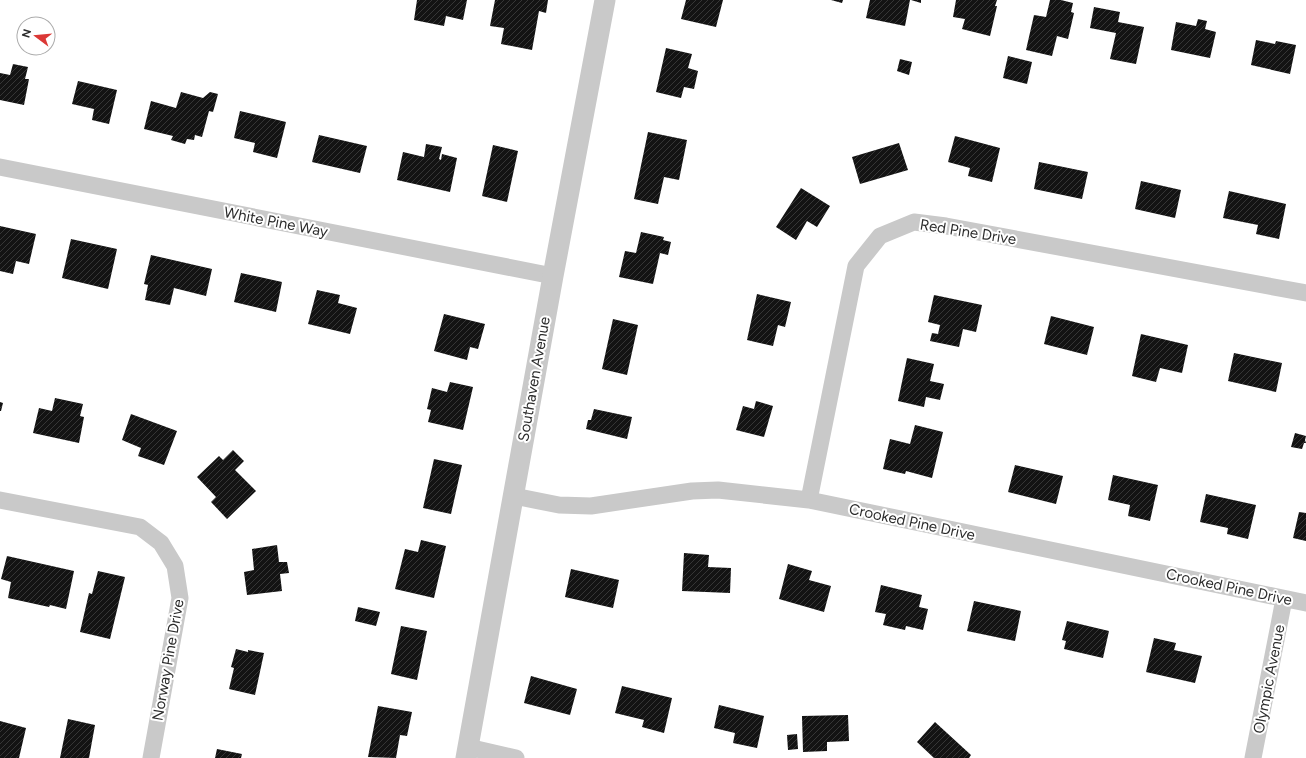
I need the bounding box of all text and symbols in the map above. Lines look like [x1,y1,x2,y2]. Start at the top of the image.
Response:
north arrow [16,16,56,56]
text: N [19,27,34,39]
street label: White Pine Way [223,203,330,241]
street label: Red Pine Drive [919,216,1017,248]
street label: Southaven Avenue [514,315,554,443]
street label: Crooked Pine Drive [847,500,977,544]
street label: Crooked Pine Drive [1164,565,1294,609]
street label: Norway Pine Drive [148,598,188,722]
street label: Olympic Avenue [1250,623,1288,735]

